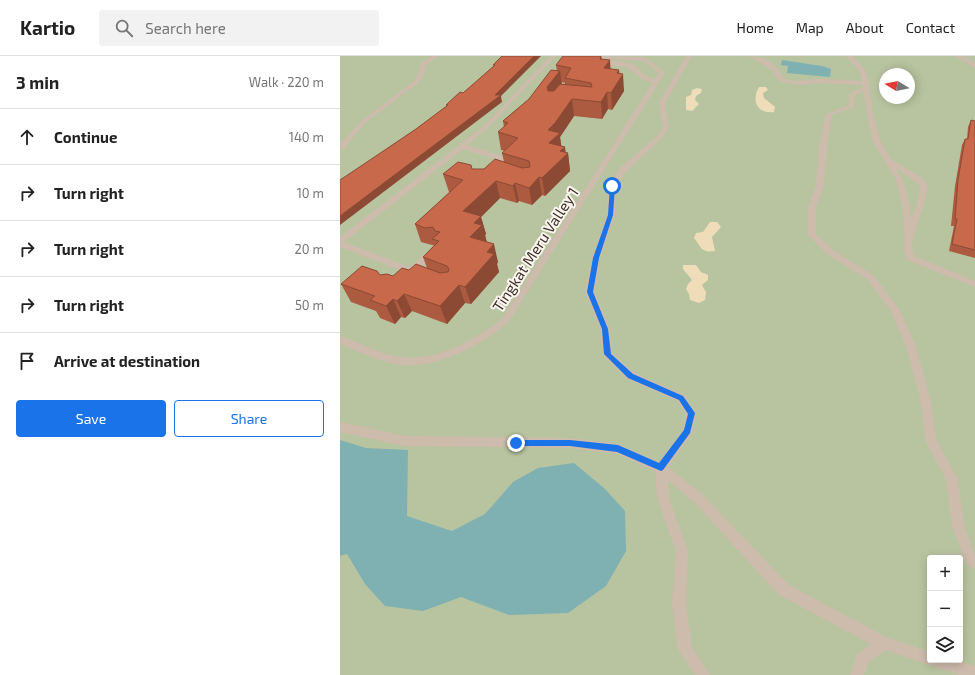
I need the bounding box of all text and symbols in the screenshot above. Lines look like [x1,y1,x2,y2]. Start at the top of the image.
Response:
search box [99,10,379,46]
text: Kartio [20,16,75,39]
icon: search [113,17,135,39]
text: Search here [145,19,226,37]
text: Home [737,19,774,36]
text: Map [796,19,824,36]
text: About [846,19,884,36]
text: Contact [906,19,955,36]
north arrow [879,68,915,104]
text: 3 min [16,72,59,92]
text: Walk · 220 m [249,74,324,90]
icon: ahead [16,126,38,148]
text: Continue [54,128,117,146]
text: 140 m [289,129,324,145]
route start [603,177,621,195]
icon: right [16,182,38,204]
text: Turn right [54,184,124,202]
street label: Tingkat Meru Valley 1 [488,184,582,314]
text: 10 m [297,185,324,201]
icon: right [16,238,38,260]
text: Turn right [54,240,124,258]
text: 20 m [295,241,324,257]
icon: right [16,294,38,316]
text: Turn right [54,296,124,314]
text: 50 m [295,297,324,313]
icon: arrive [16,350,38,372]
text: Arrive at destination [54,352,200,370]
button: Save [16,400,166,437]
button: Share [174,400,324,437]
route end [507,434,525,452]
map controls [927,555,963,663]
button: + [927,555,963,591]
button: − [927,591,963,627]
button: layers [927,627,963,663]

